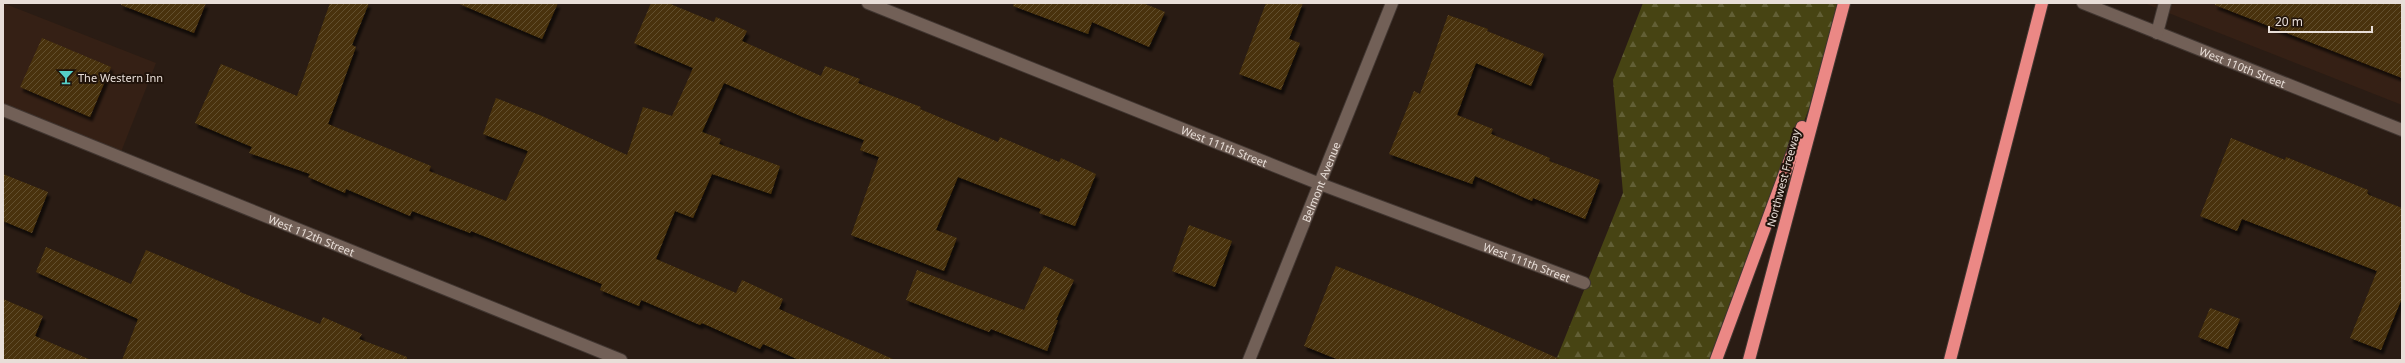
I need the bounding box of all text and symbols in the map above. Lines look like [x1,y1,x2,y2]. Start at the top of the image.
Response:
scale bar [2269,8,2372,34]
text: 20 m [2275,13,2303,30]
street label: West 110th Street [2197,43,2288,91]
bar icon: The Western Inn [57,68,75,86]
place label: The Western Inn [78,70,163,85]
street label: West 111th Street [1179,122,1270,170]
street label: Northwest Freeway [1763,127,1803,228]
street label: Belmont Avenue [1298,139,1343,224]
street label: West 112th Street [266,211,357,259]
street label: West 111th Street [1481,239,1573,285]

